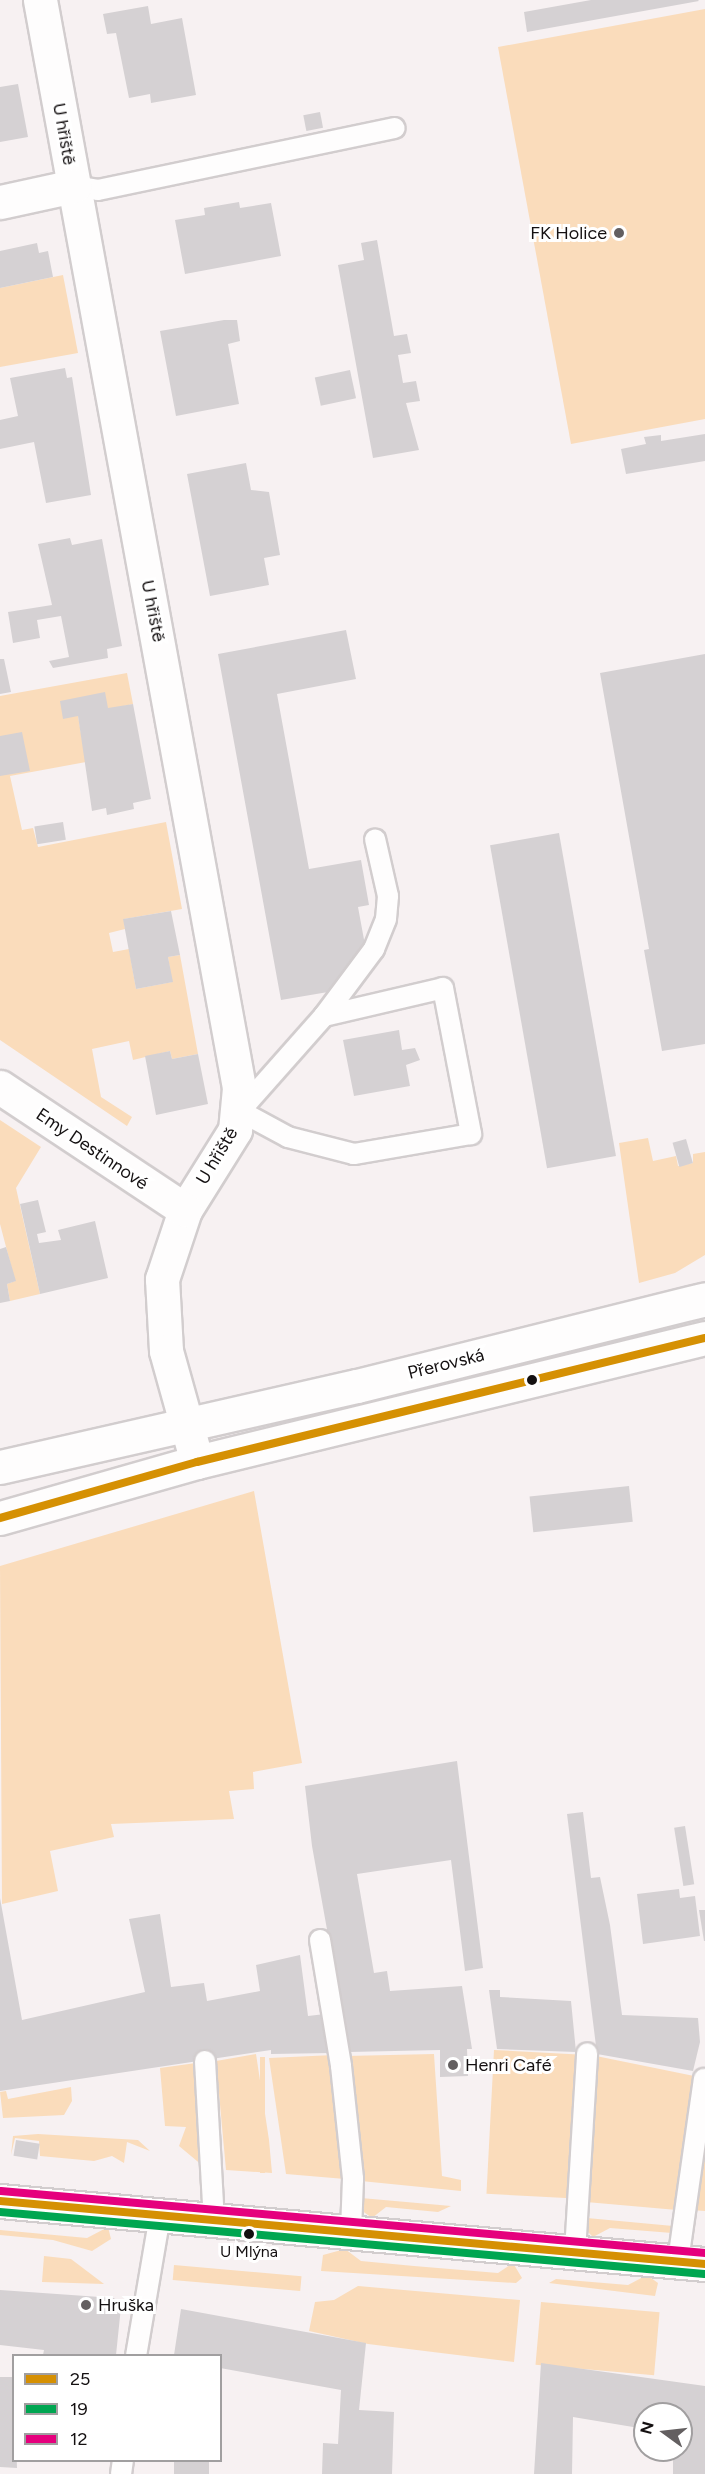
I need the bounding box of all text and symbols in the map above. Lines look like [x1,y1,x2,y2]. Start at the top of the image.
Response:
street label: U hřiště [48,101,80,167]
place label: FK Holice [530,222,607,244]
marker: FK Holice [612,226,626,240]
street label: U hřiště [136,578,170,644]
street label: Emy Destinnové [32,1104,152,1194]
street label: U hřiště [192,1124,242,1188]
street label: Přerovská [406,1344,486,1384]
unlabelled marker [526,1374,538,1386]
place label: Henri Café [465,2054,552,2076]
marker: Henri Café [446,2058,460,2072]
marker: U Mlýna [243,2228,255,2240]
place label: U Mlýna [220,2242,278,2262]
place label: Hruška [98,2294,154,2316]
marker: Hruška [79,2298,93,2312]
legend [12,2354,222,2462]
text: 25 [70,2368,90,2390]
text: 19 [70,2398,88,2420]
north arrow [633,2402,693,2462]
text: N [636,2419,658,2436]
text: 12 [70,2428,88,2450]

